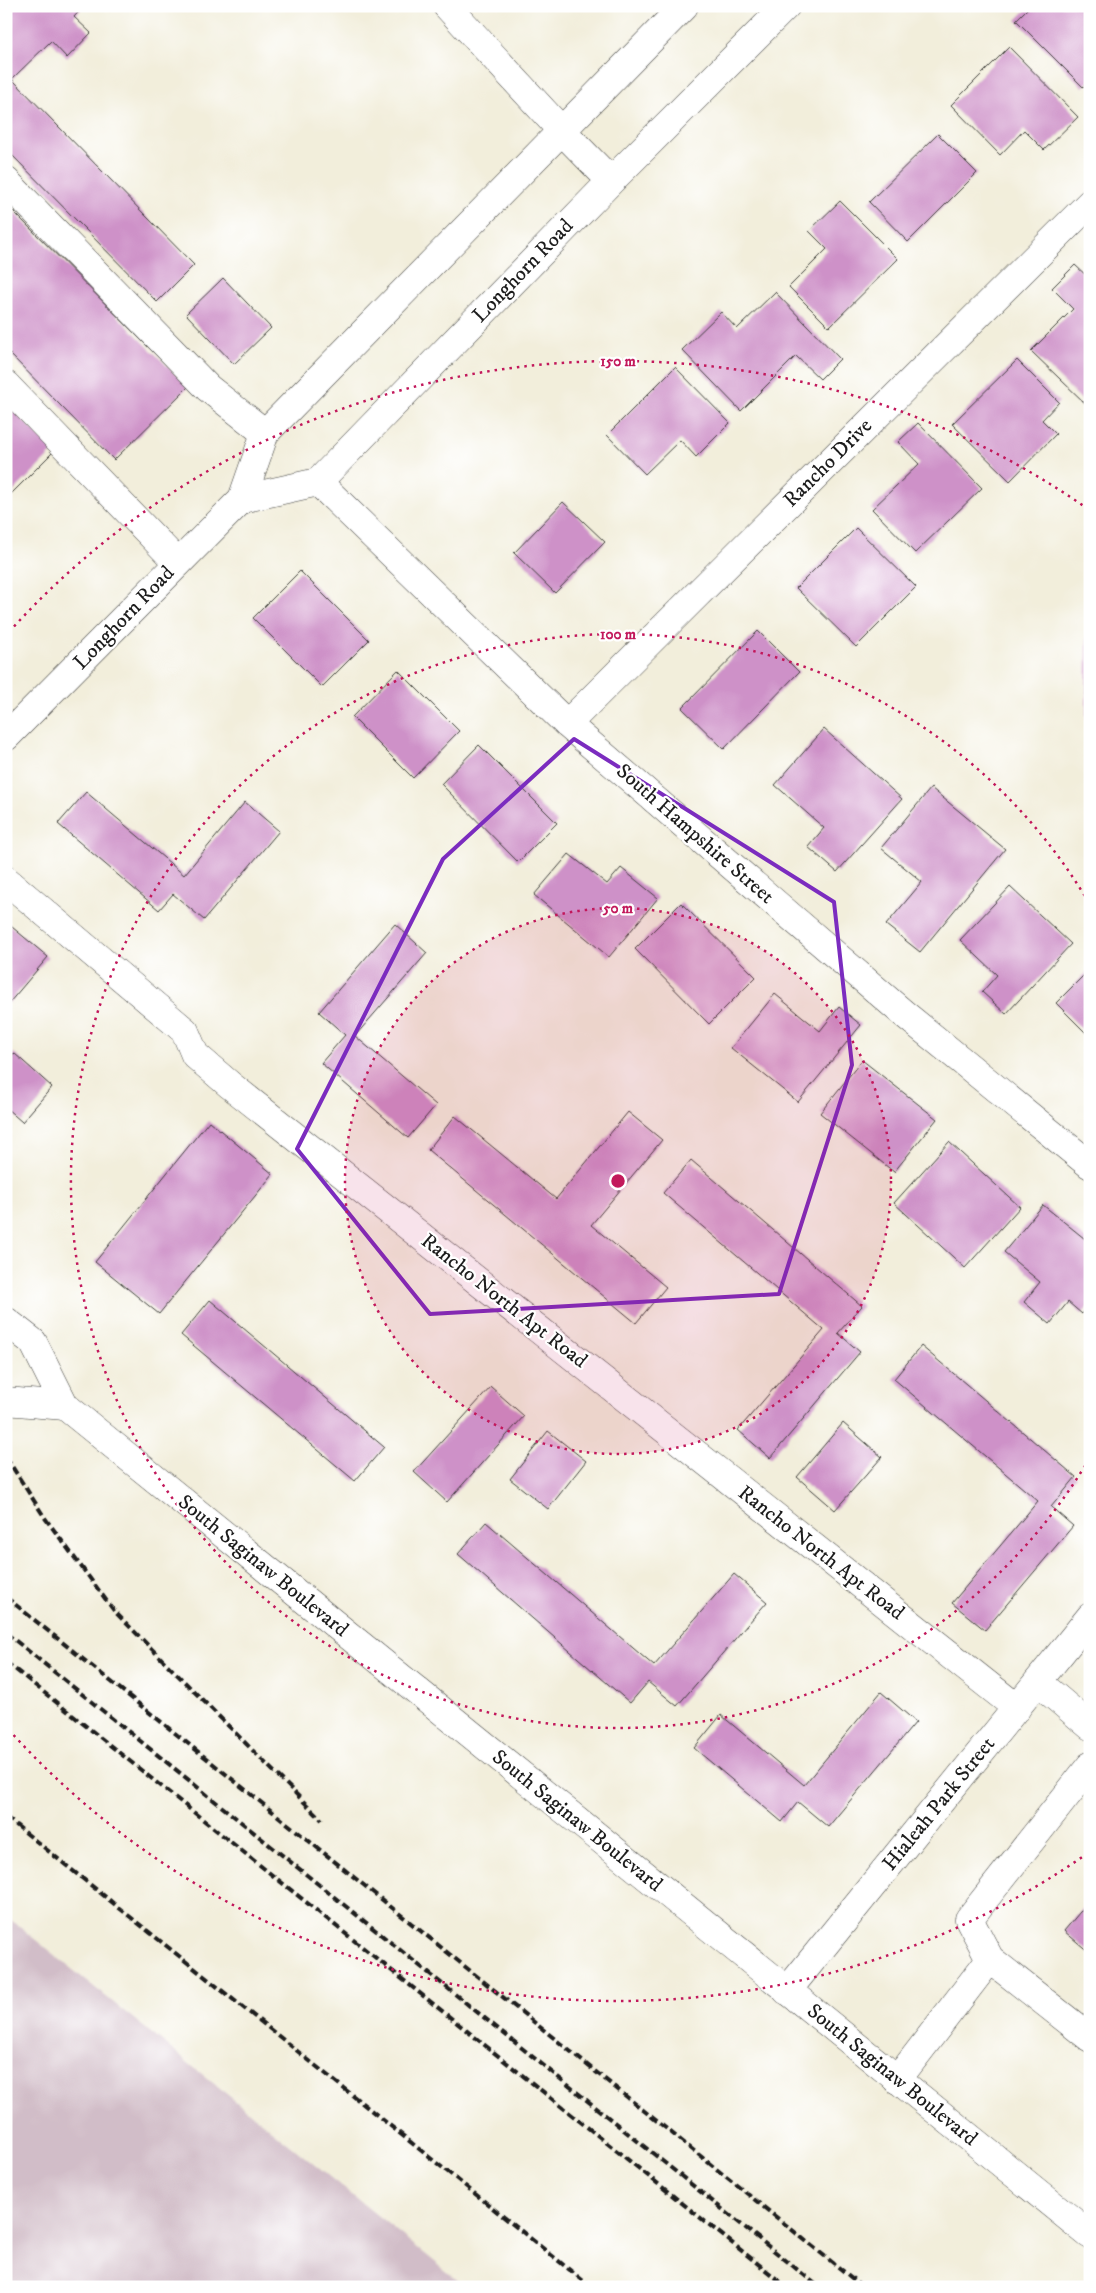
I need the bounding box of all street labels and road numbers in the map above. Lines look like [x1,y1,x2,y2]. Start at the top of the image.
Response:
street label: Longhorn Road [467,213,579,328]
street label: Rancho Drive [778,413,878,513]
street label: Longhorn Road [68,560,180,675]
street label: South Hampshire Street [611,758,779,910]
street label: Rancho North Apt Road [416,1228,593,1374]
street label: Rancho North Apt Road [733,1480,910,1626]
street label: South Saginaw Boulevard [172,1489,354,1643]
street label: Hialeah Park Street [877,1732,1001,1876]
street label: South Saginaw Boulevard [486,1744,668,1898]
street label: South Saginaw Boulevard [801,1998,983,2152]

